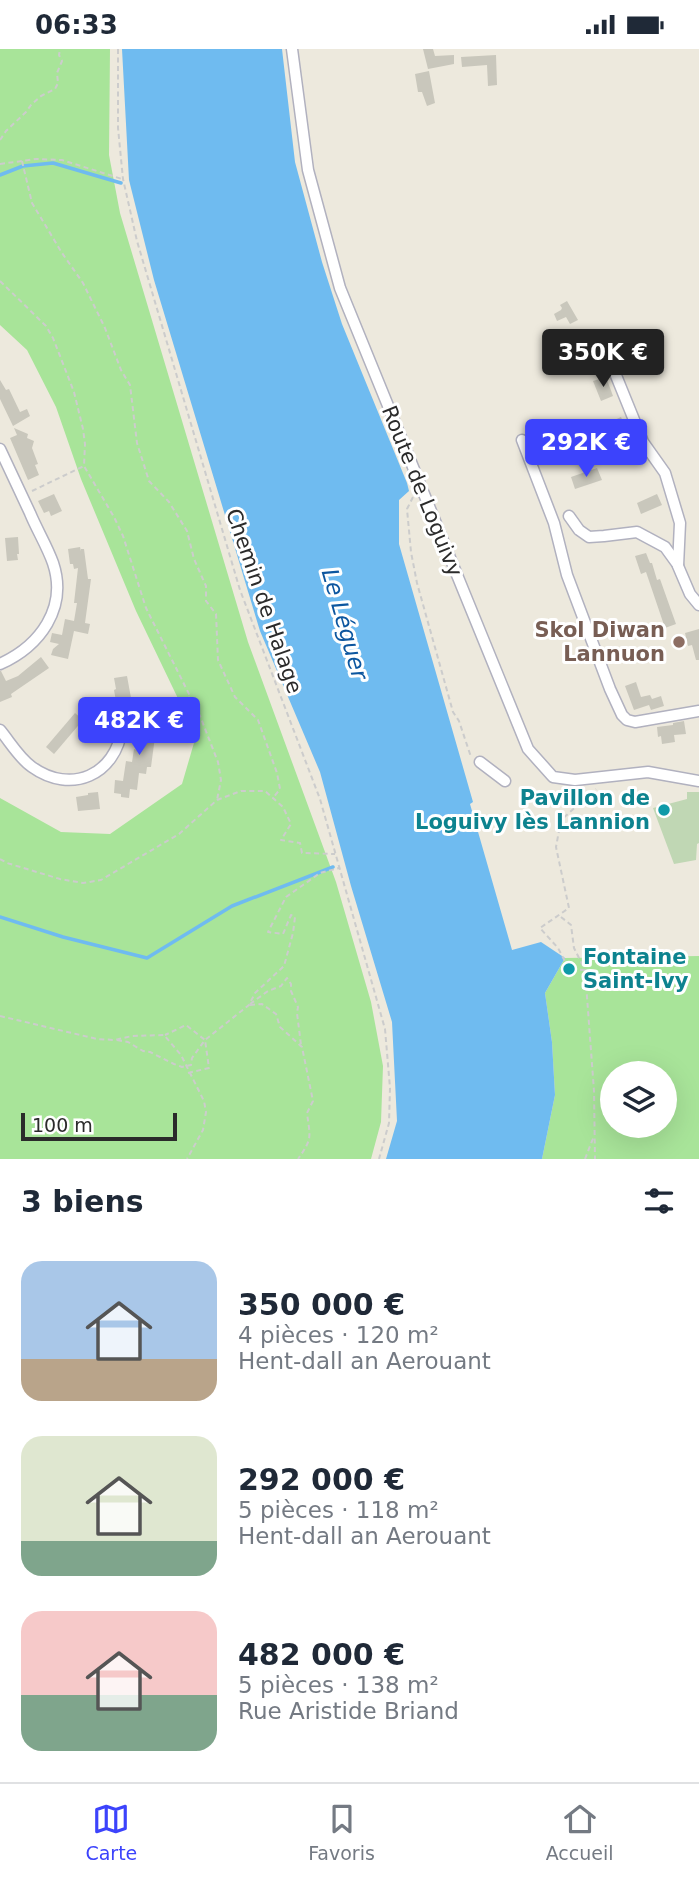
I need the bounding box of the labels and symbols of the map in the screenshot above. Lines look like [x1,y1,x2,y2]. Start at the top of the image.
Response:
pin: 350K € [546,329,660,389]
street label: Route de Loguivy [377,402,467,580]
pin: 292K € [529,419,643,479]
street label: Chemin de Halage [221,506,307,696]
water label: Le Léguer [317,566,374,684]
place label: Skol Diwan Lannuon [534,618,665,666]
marker: Skol Diwan Lannuon [671,634,687,650]
pin: 482K € [82,697,196,757]
place label: Pavillon de Loguivy lès Lannion [415,786,650,834]
marker: Pavillon de Loguivy lès Lannion [656,802,672,818]
place label: Fontaine Saint-Ivy [583,945,689,993]
marker: Fontaine Saint-Ivy [561,961,577,977]
scale bar [21,1110,177,1142]

